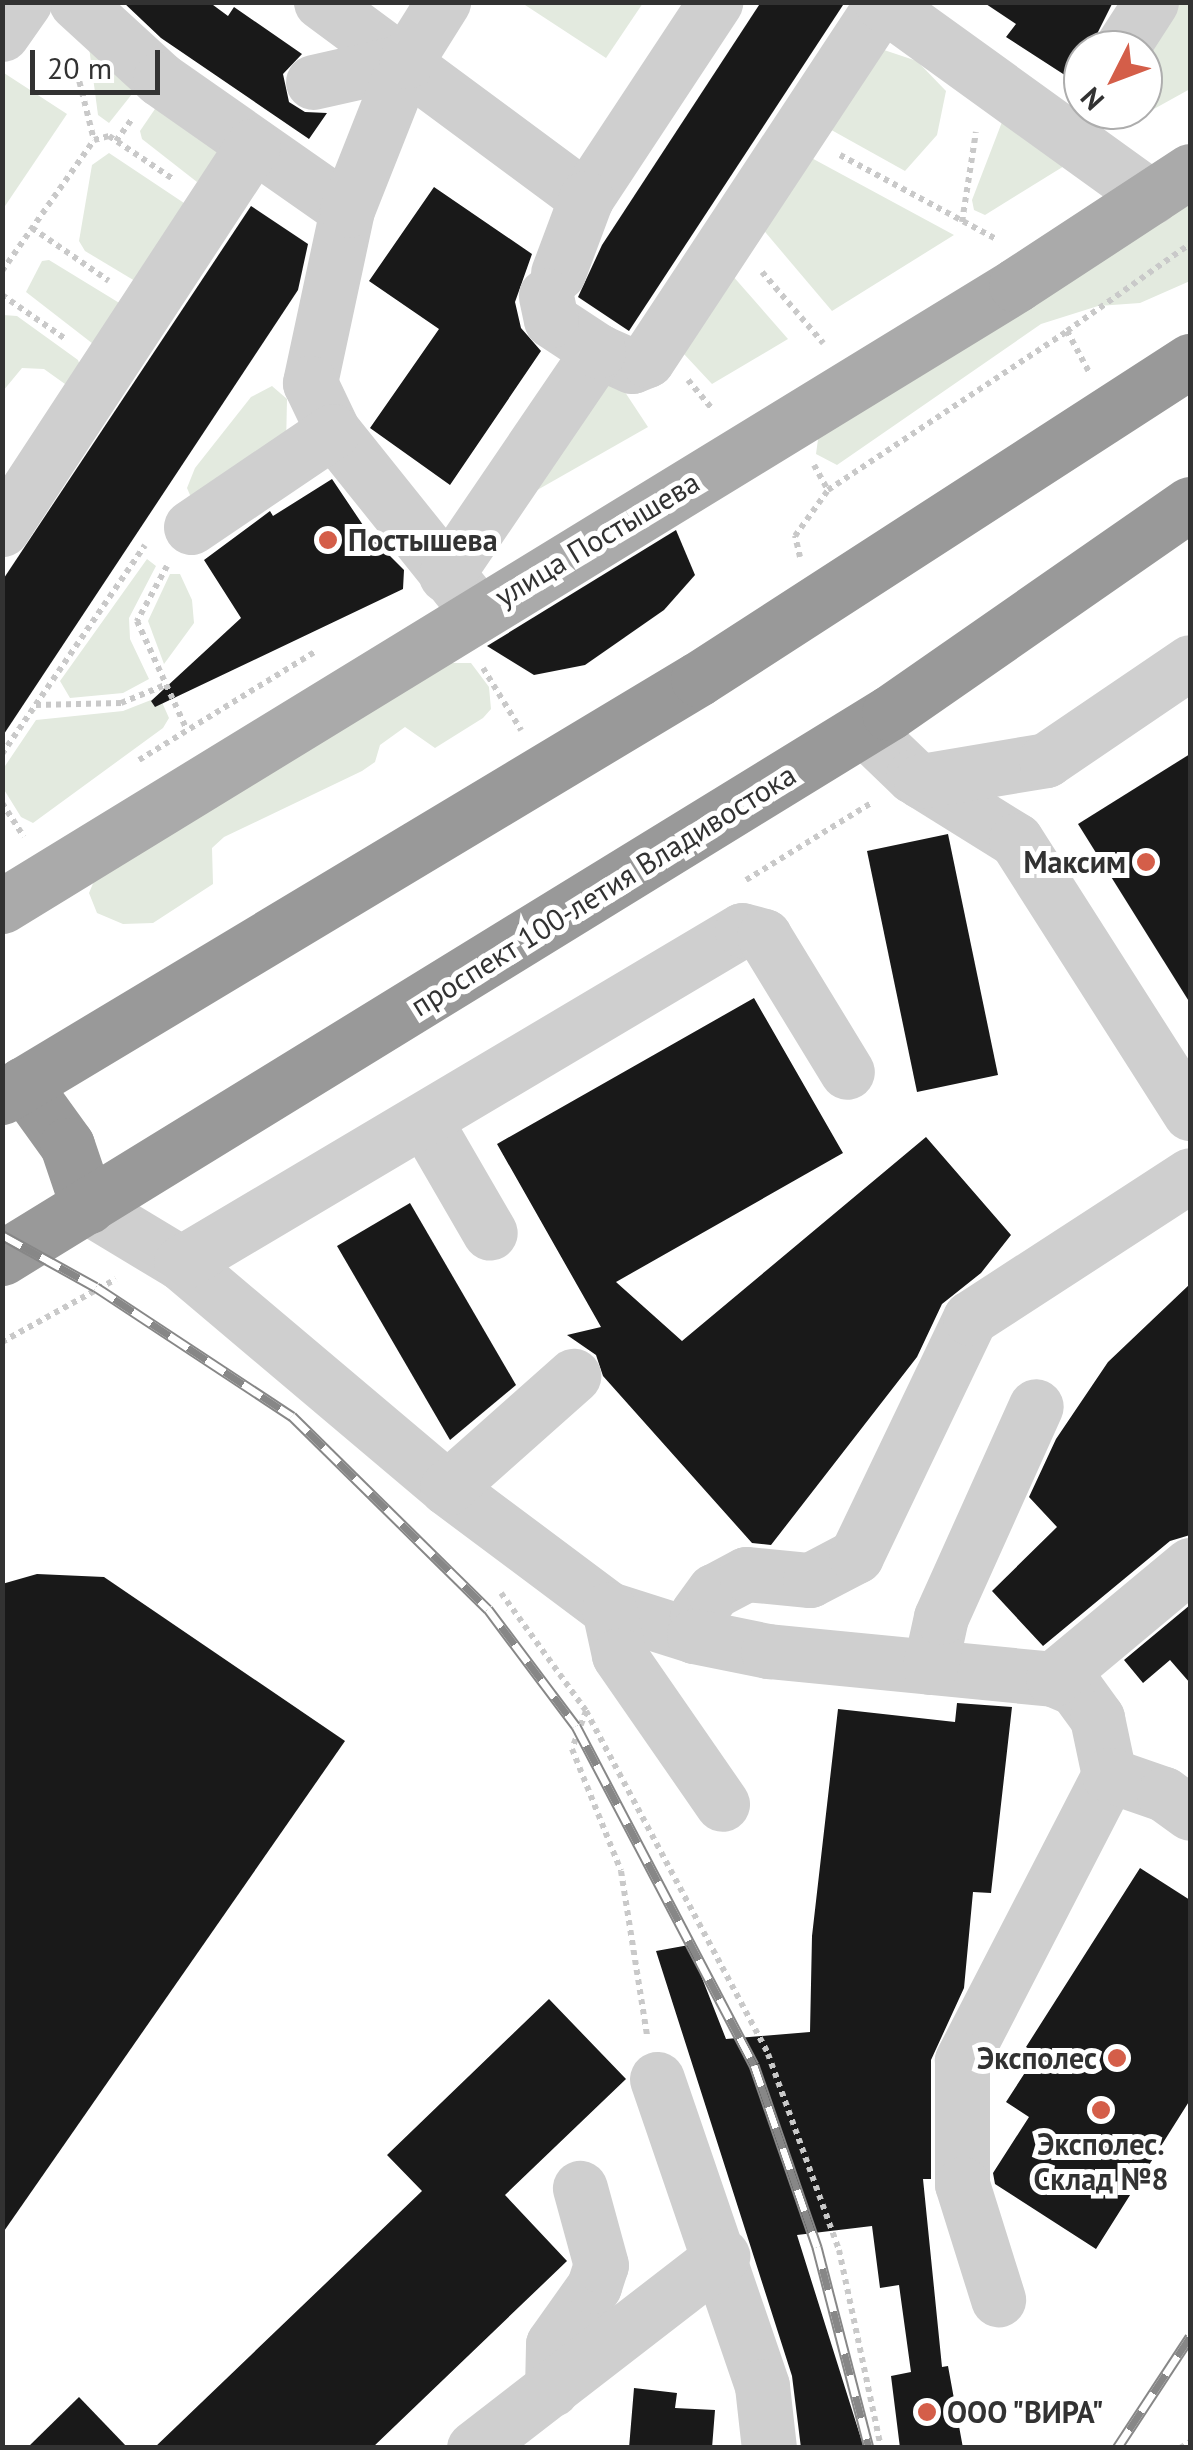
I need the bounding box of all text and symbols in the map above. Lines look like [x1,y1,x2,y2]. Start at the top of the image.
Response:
scale bar [35,30,165,92]
north arrow [1063,30,1163,130]
text: 20 m [47,48,112,87]
text: N [1072,80,1112,118]
street label: улица Постышева [488,464,706,614]
place label: Постышева [348,522,498,558]
marker: Постышева [317,529,339,551]
street label: проспект 100-летия Владивостока [403,756,803,1024]
place label: Максим [1024,844,1126,880]
marker: Максим [1135,851,1157,873]
place label: Эксполес [977,2040,1097,2076]
marker: Эксполес [1106,2047,1128,2069]
marker: Эксполес. Склад №8 [1090,2099,1112,2121]
place label: Эксполес. Склад №8 [1033,2126,1169,2196]
place label: ООО "ВИРА" [947,2394,1106,2430]
marker: ООО "ВИРА" [916,2401,938,2423]

